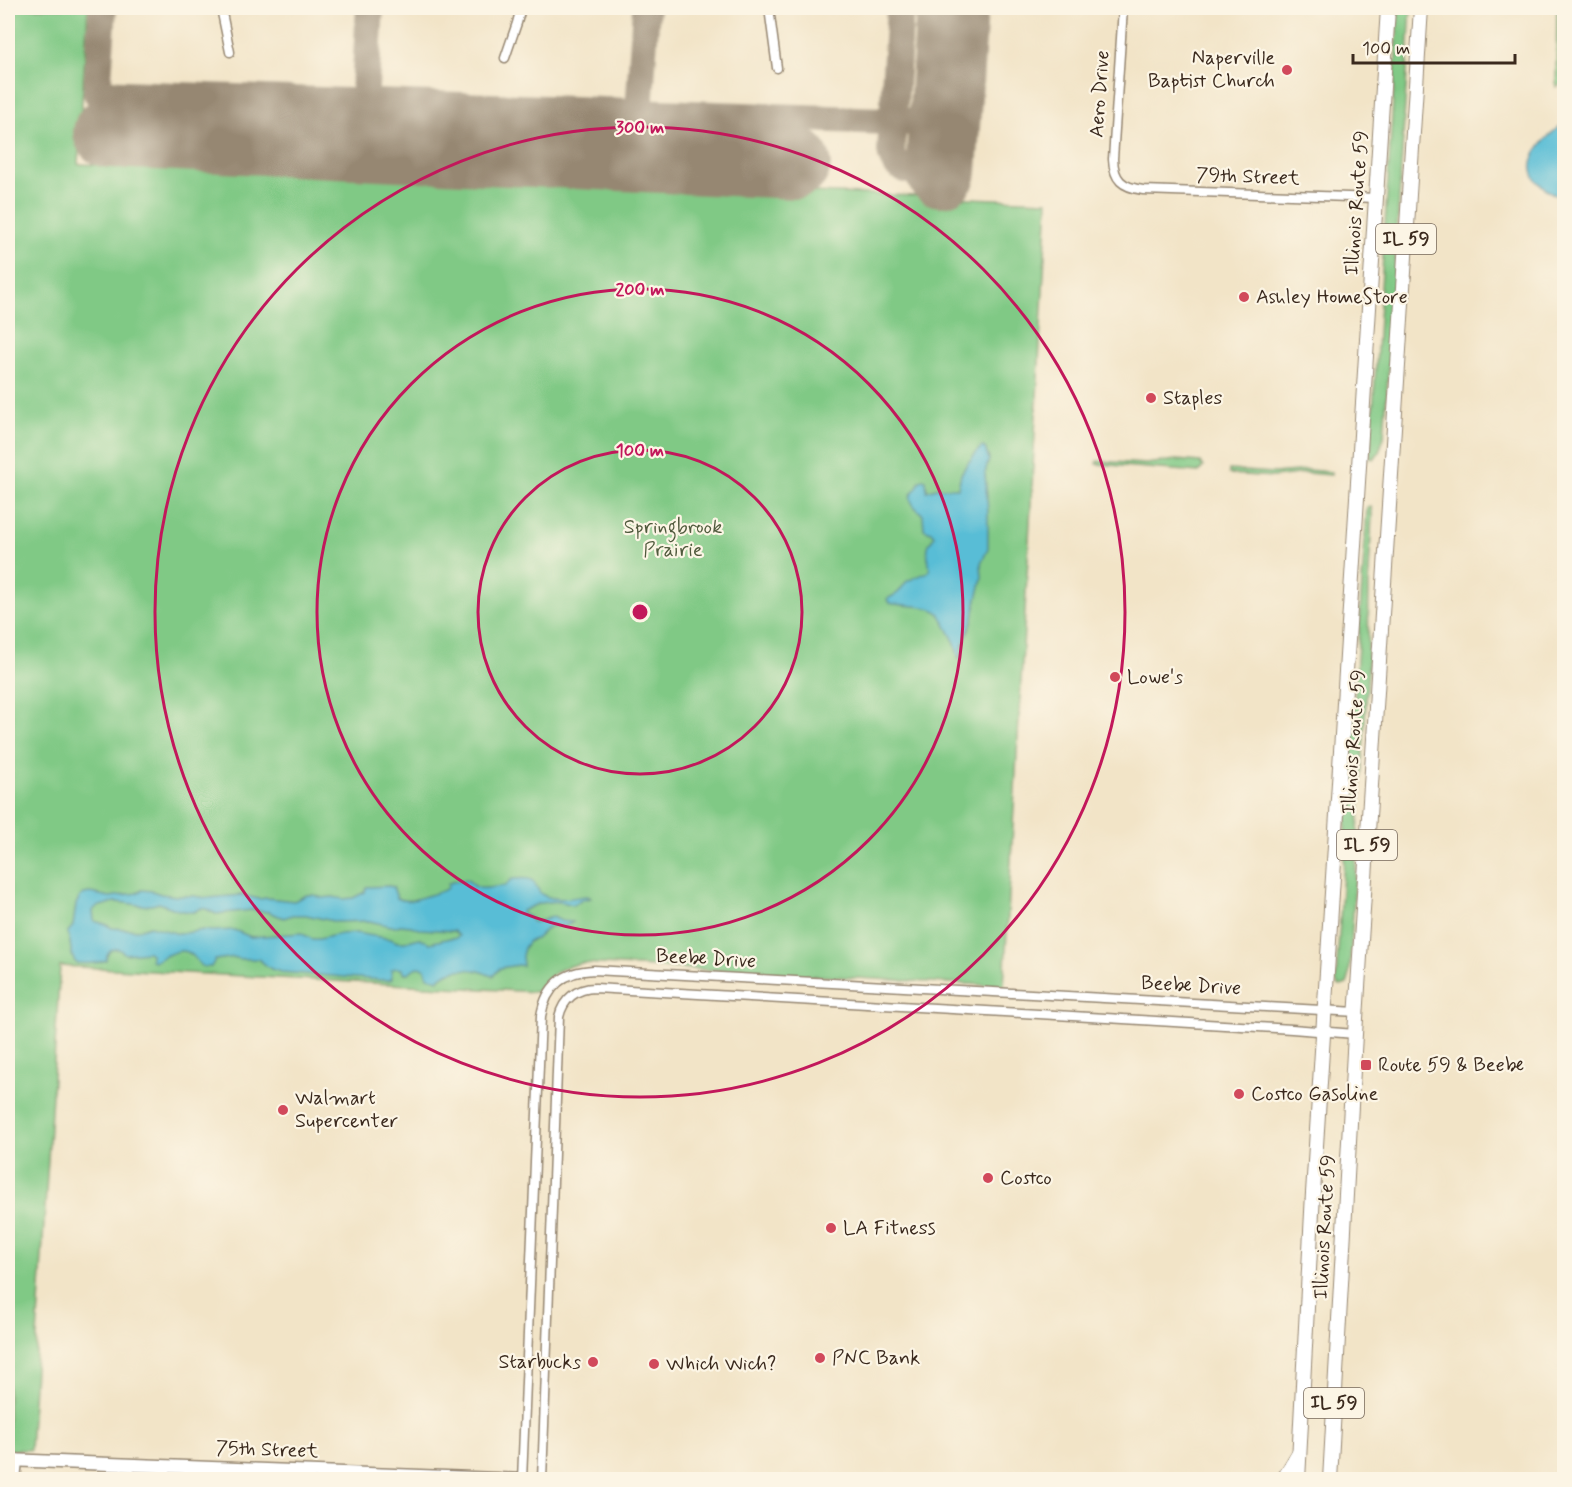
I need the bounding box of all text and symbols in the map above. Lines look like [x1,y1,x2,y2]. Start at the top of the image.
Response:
scale bar [1353,27,1515,65]
text: 100 m [1362,37,1410,61]
place label: Naperville Baptist Church [1148,45,1275,95]
street label: Aero Drive [1083,49,1117,139]
marker: Naperville Baptist Church [1280,63,1294,77]
text: 300 m [616,116,664,140]
street label: Illinois Route 59 [1338,130,1376,276]
street label: 79th Street [1196,162,1300,192]
road number: IL 59 [1376,224,1436,254]
text: 200 m [615,278,665,302]
place label: Ashley HomeStore [1256,284,1408,311]
marker: Ashley HomeStore [1237,290,1251,304]
place label: Staples [1163,385,1223,412]
marker: Staples [1144,391,1158,405]
text: 100 m [616,439,664,463]
park label: Springbrook Prairie [624,514,722,564]
centre of rings [630,602,650,622]
place label: Lowe's [1127,664,1183,691]
street label: Illinois Route 59 [1335,669,1373,815]
marker: Lowe's [1108,670,1122,684]
road number: IL 59 [1337,830,1397,860]
street label: Beebe Drive [655,943,757,975]
street label: Beebe Drive [1140,970,1242,1002]
place label: Route 59 & Beebe [1378,1052,1524,1079]
marker: Route 59 & Beebe [1359,1058,1373,1072]
place label: Costco Gasoline [1251,1081,1379,1108]
place label: Walmart Supercenter [295,1085,398,1135]
marker: Costco Gasoline [1232,1087,1246,1101]
marker: Walmart Supercenter [276,1103,290,1117]
street label: Illinois Route 59 [1308,1154,1342,1300]
place label: Costco [1000,1165,1052,1192]
marker: Costco [981,1171,995,1185]
place label: LA Fitness [843,1215,936,1242]
marker: LA Fitness [824,1221,838,1235]
place label: PNC Bank [832,1345,920,1372]
place label: Starbucks [499,1349,581,1376]
place label: Which Wich? [666,1351,776,1378]
marker: PNC Bank [813,1351,827,1365]
marker: Starbucks [586,1355,600,1369]
marker: Which Wich? [647,1357,661,1371]
road number: IL 59 [1304,1388,1364,1418]
street label: 75th Street [215,1435,319,1465]

